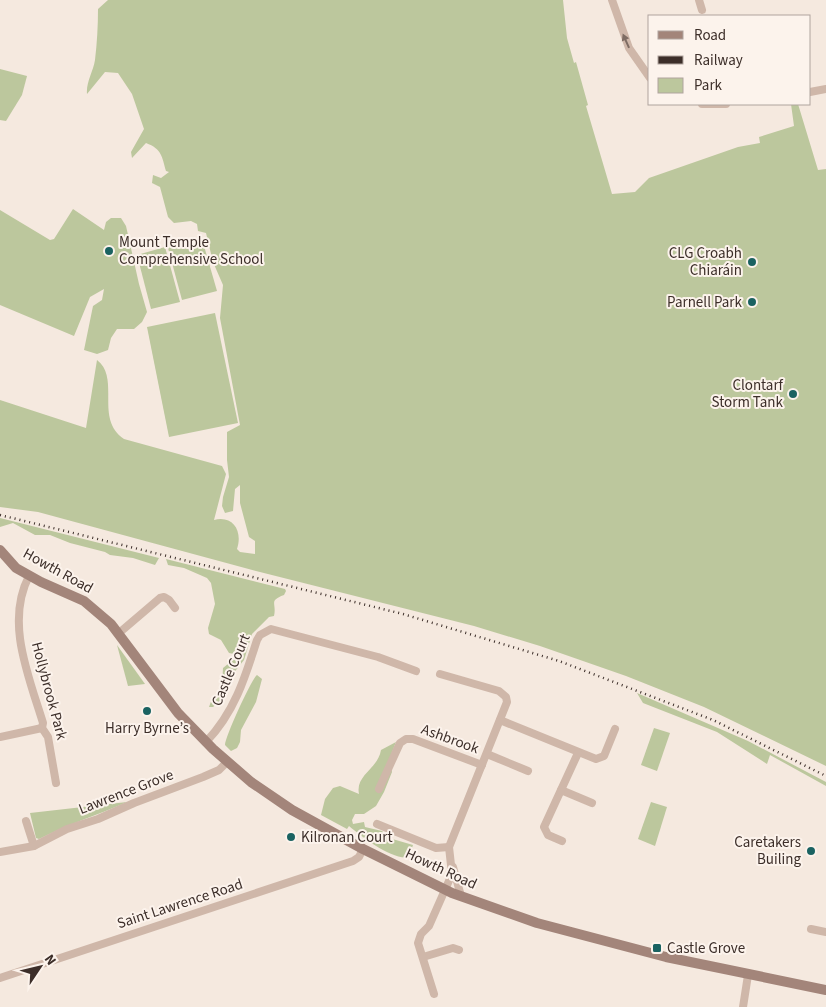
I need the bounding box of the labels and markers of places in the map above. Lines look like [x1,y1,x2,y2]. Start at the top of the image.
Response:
place label: Mount Temple Comprehensive School [119,232,263,270]
place label: CLG Croabh Chiaráin [669,243,742,281]
marker: Mount Temple Comprehensive School [103,245,115,257]
marker: CLG Croabh Chiaráin [746,256,758,268]
place label: Parnell Park [667,292,743,313]
marker: Parnell Park [746,296,758,308]
place label: Clontarf Storm Tank [712,375,784,413]
marker: Clontarf Storm Tank [787,388,799,400]
marker: Harry Byrne’s [141,705,153,717]
place label: Harry Byrne’s [105,718,189,739]
place label: Kilronan Court [301,827,393,848]
marker: Kilronan Court [285,831,297,843]
place label: Caretakers Builing [734,832,801,870]
marker: Caretakers Builing [805,845,817,857]
place label: Castle Grove [667,938,745,959]
marker: Castle Grove [651,942,663,954]

